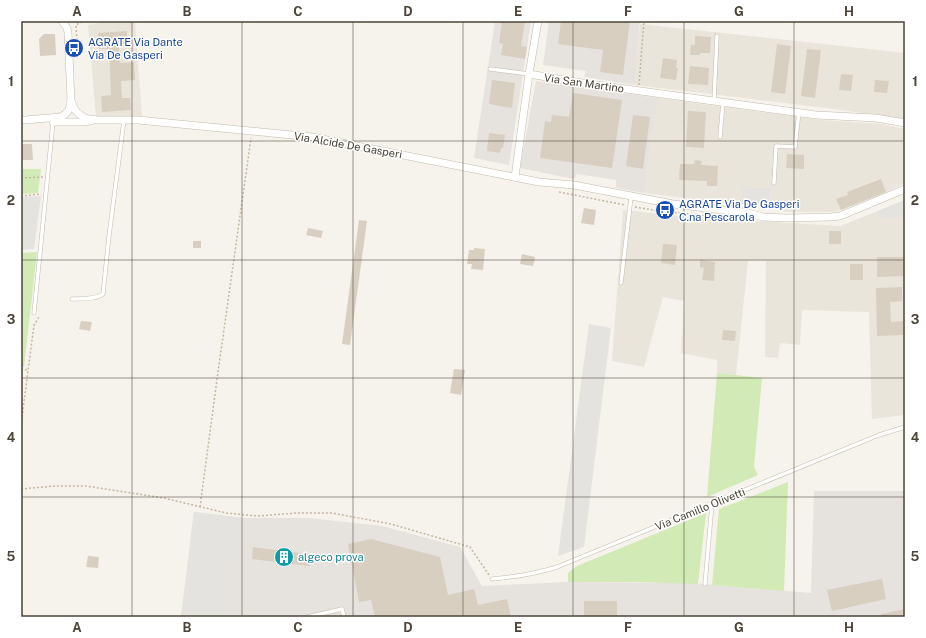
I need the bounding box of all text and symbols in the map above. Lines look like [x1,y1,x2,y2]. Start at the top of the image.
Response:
text: A [72,4,82,19]
text: B [183,4,192,19]
text: C [293,4,303,19]
text: D [403,4,413,19]
text: E [514,4,522,19]
text: F [624,4,632,19]
text: G [734,4,744,19]
text: H [844,4,854,19]
place label: AGRATE Via Dante Via De Gasperi [88,36,183,61]
bus stop icon: AGRATE Via Dante Via De Gasperi [63,37,85,59]
street label: Via San Martino [543,71,625,95]
text: 1 [8,74,14,89]
text: 1 [912,74,918,89]
street label: Via Alcide De Gasperi [293,130,403,160]
text: 2 [7,193,15,208]
text: 2 [911,193,919,208]
place label: AGRATE Via De Gasperi C.na Pescarola [679,198,799,223]
bus stop icon: AGRATE Via De Gasperi C.na Pescarola [654,199,676,221]
text: 3 [7,312,16,327]
text: 3 [911,312,920,327]
text: 4 [7,430,16,445]
text: 4 [911,430,920,445]
street label: Via Camillo Olivetti [653,485,747,533]
building icon: algeco prova [273,546,295,568]
text: 5 [7,549,16,564]
text: 5 [911,549,920,564]
place label: algeco prova [298,551,364,563]
text: A [72,620,82,635]
text: B [183,620,192,635]
text: C [293,620,303,635]
text: D [403,620,413,635]
text: E [514,620,522,635]
text: F [624,620,632,635]
text: G [734,620,744,635]
text: H [844,620,854,635]

